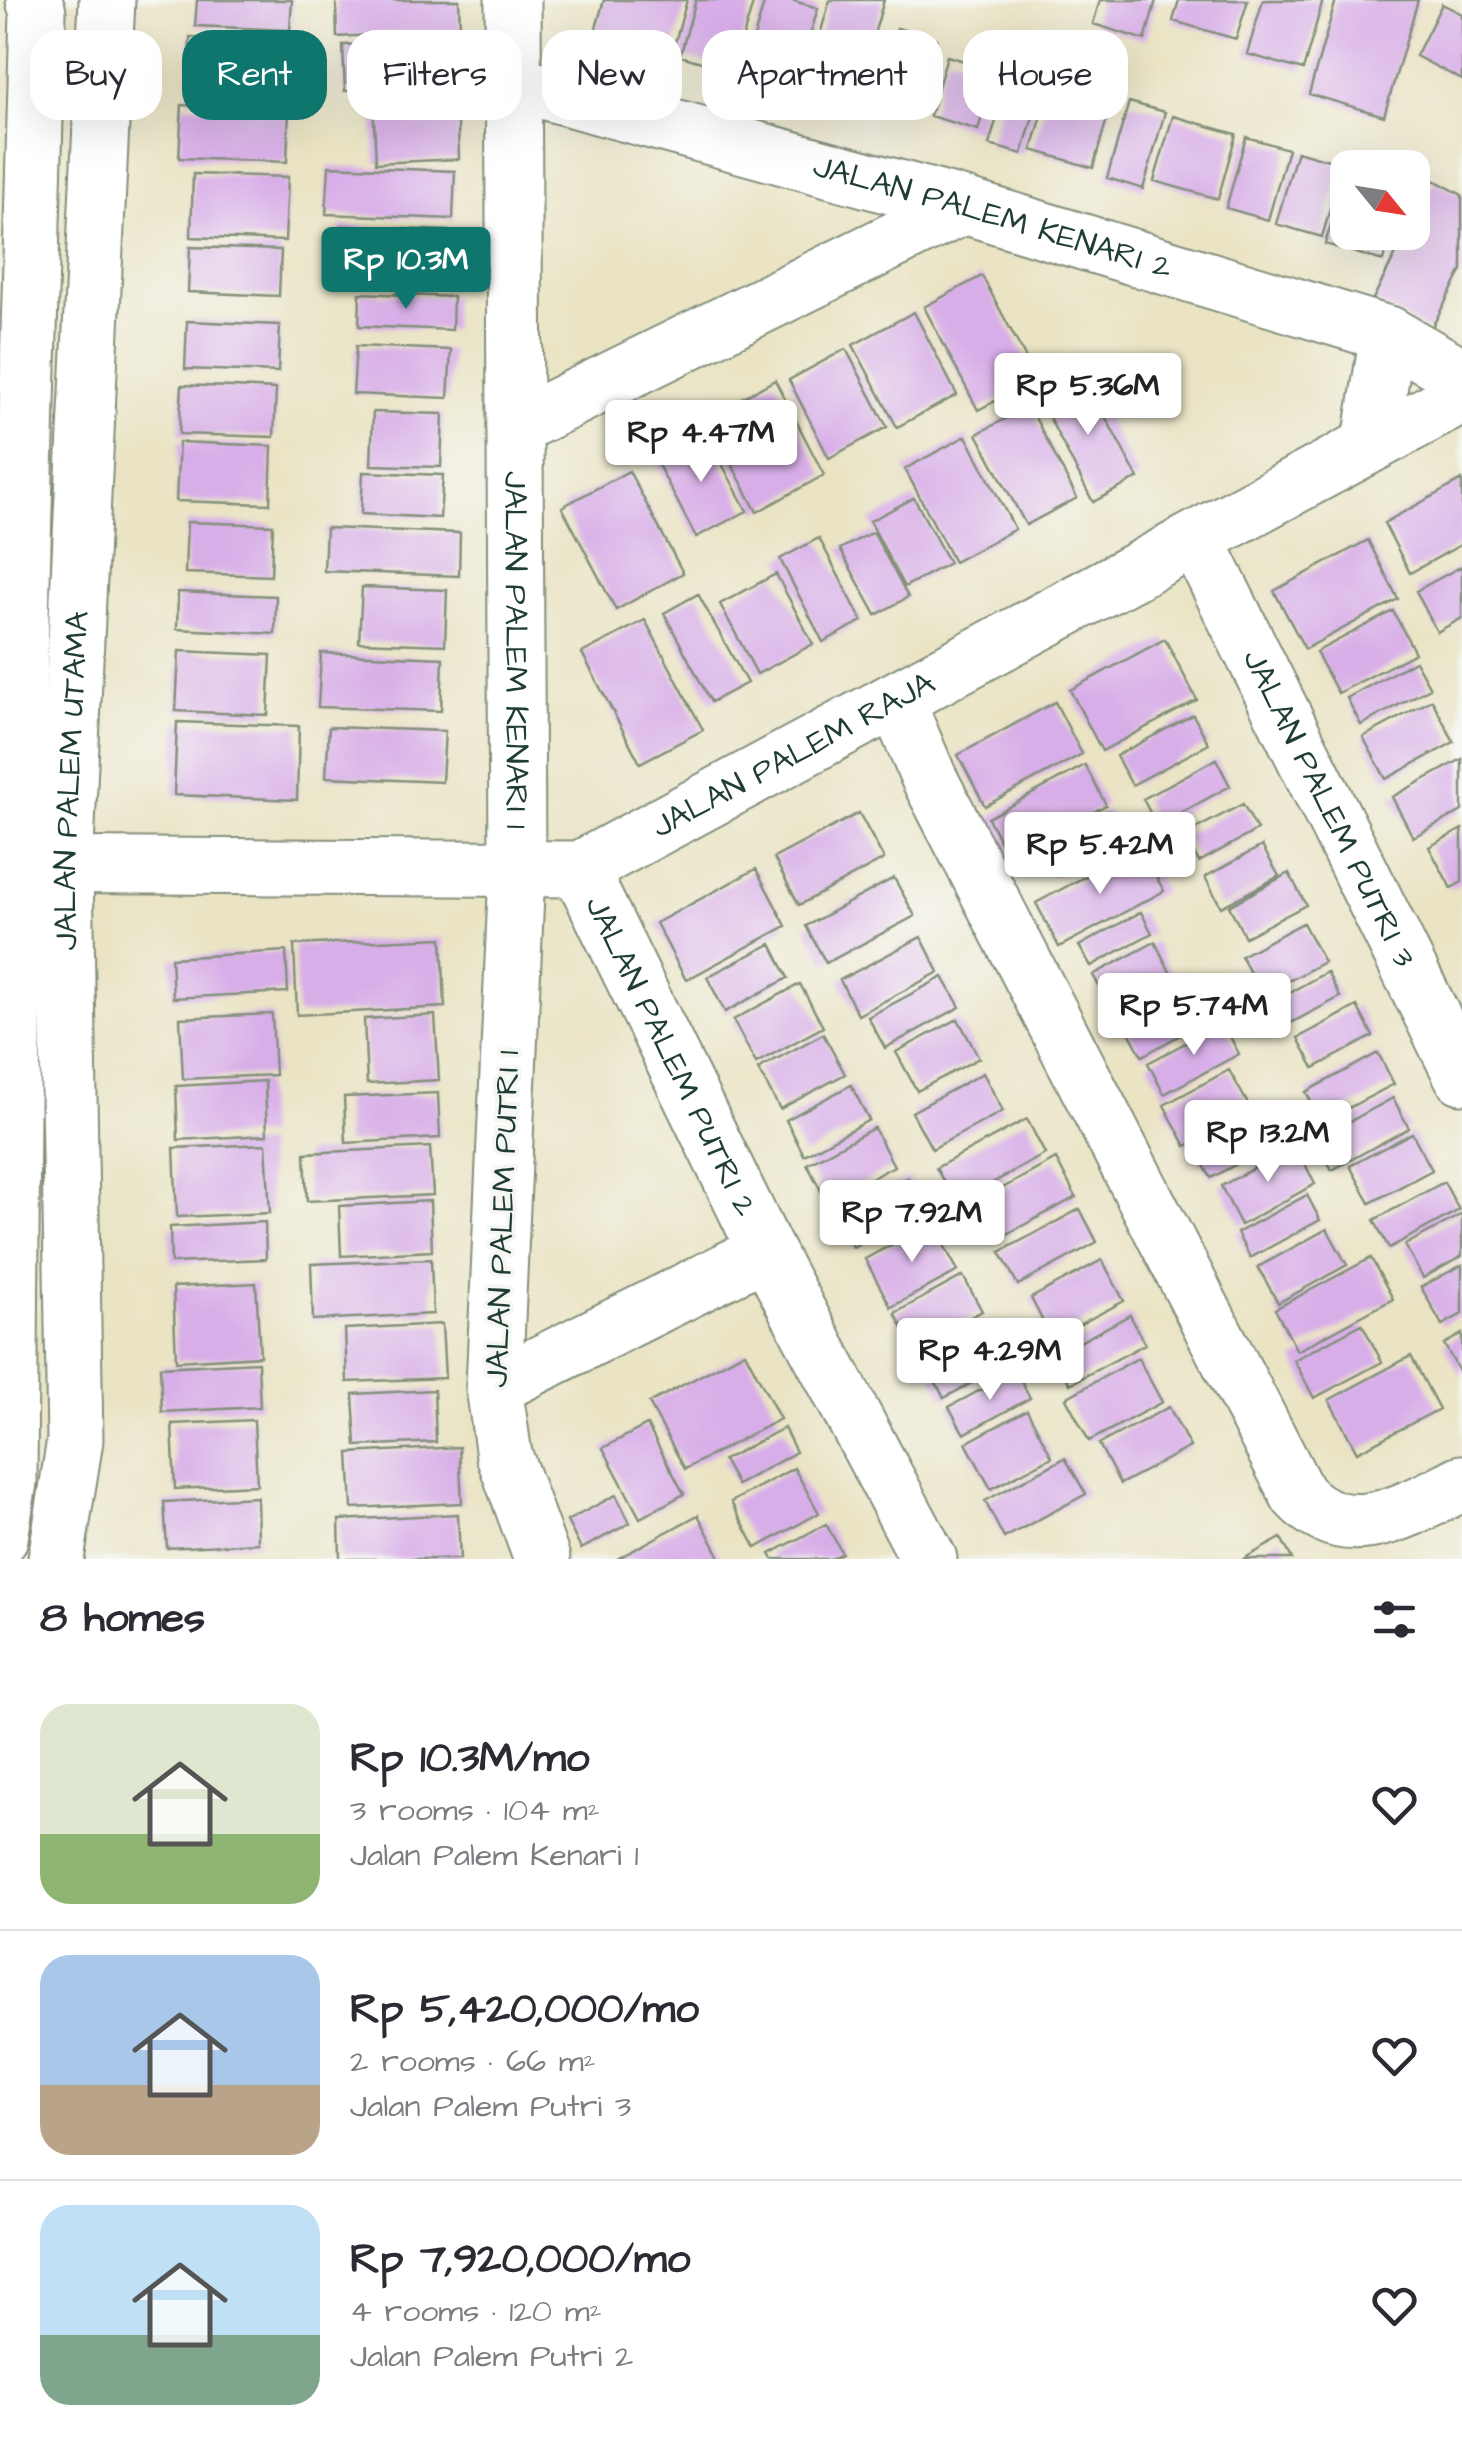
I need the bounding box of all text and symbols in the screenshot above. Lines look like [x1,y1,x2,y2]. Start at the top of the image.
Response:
chip: Buy [30,30,162,120]
chip: Rent [182,30,327,120]
chip: Filters [347,30,522,120]
chip: New [542,30,682,120]
chip: Apartment [702,30,943,120]
chip: House [963,30,1128,120]
street label: JALAN PALEM KENARI 2 [808,143,1178,290]
north arrow [1330,150,1430,250]
map controls [1330,150,1430,250]
pin: Rp 10.3M [303,227,509,312]
text: Rp 10.3M [344,237,468,282]
pin: Rp 5.36M [985,353,1191,438]
text: Rp 5.36M [1016,363,1160,408]
pin: Rp 4.47M [598,400,804,485]
text: Rp 4.47M [627,410,775,455]
street label: JALAN PALEM KENARI 1 [493,471,539,829]
street label: JALAN PALEM UTAMA [42,610,100,951]
street label: JALAN PALEM PUTRI 3 [1232,642,1427,975]
street label: JALAN PALEM RAJA [644,660,943,849]
pin: Rp 5.42M [997,812,1203,897]
text: Rp 5.42M [1026,822,1174,867]
street label: JALAN PALEM PUTRI 2 [574,888,768,1224]
pin: Rp 5.74M [1091,973,1297,1058]
text: Rp 5.74M [1120,983,1268,1028]
street label: JALAN PALEM PUTRI 1 [475,1050,531,1388]
pin: Rp 13.2M [1165,1100,1371,1185]
text: Rp 13.2M [1206,1110,1330,1155]
pin: Rp 7.92M [809,1180,1015,1265]
text: Rp 7.92M [842,1190,982,1235]
pin: Rp 4.29M [887,1318,1093,1403]
text: Rp 4.29M [919,1328,1061,1373]
text: 8 homes [40,1590,205,1648]
icon: filters [1367,1592,1422,1647]
text: Rp 10.3M/mo [350,1730,589,1788]
icon: home [120,1744,240,1864]
icon: heart [1367,1777,1422,1832]
text: 3 rooms · 104 m² [350,1788,600,1833]
text: Jalan Palem Kenari 1 [350,1833,638,1878]
text: Rp 5,420,000/mo [350,1981,699,2039]
icon: home [120,1995,240,2115]
icon: heart [1367,2028,1422,2083]
text: 2 rooms · 66 m² [350,2039,596,2084]
text: Jalan Palem Putri 3 [350,2084,631,2129]
text: Rp 7,920,000/mo [350,2231,690,2289]
icon: home [120,2245,240,2365]
icon: heart [1367,2278,1422,2333]
text: 4 rooms · 120 m² [350,2289,602,2334]
text: Jalan Palem Putri 2 [350,2334,633,2379]

